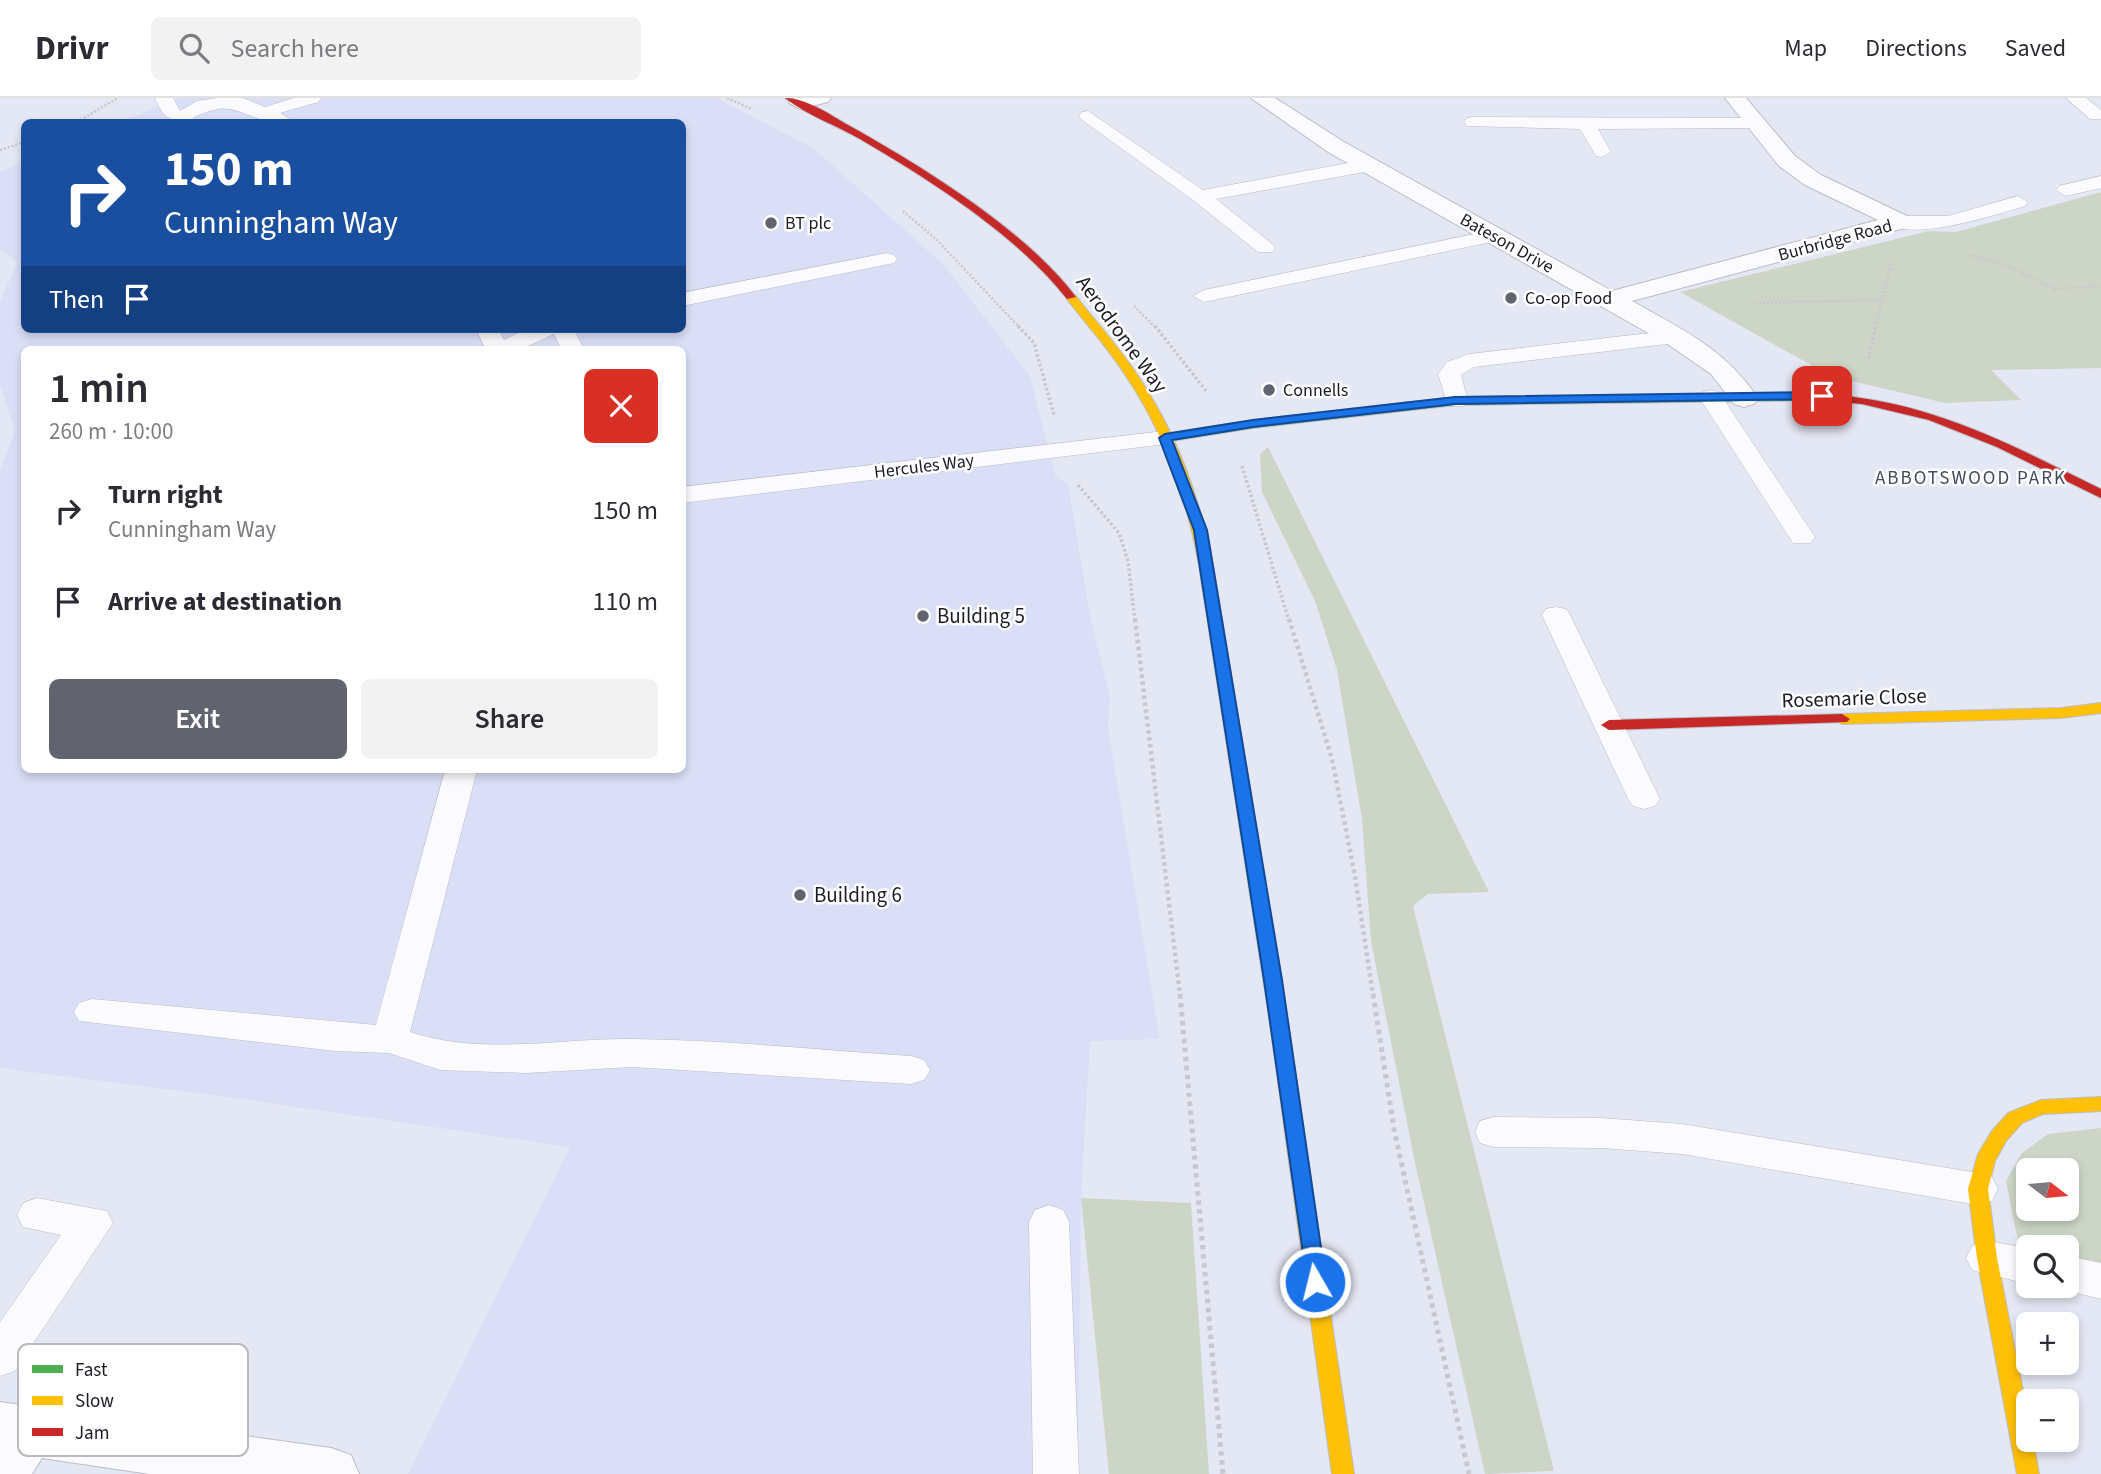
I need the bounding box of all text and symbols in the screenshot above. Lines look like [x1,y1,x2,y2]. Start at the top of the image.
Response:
search box [151,17,641,80]
text: Drivr [35,25,109,72]
icon: search [175,29,213,67]
text: Search here [231,30,359,67]
text: Map [1784,31,1827,66]
text: Directions [1865,31,1967,66]
text: Saved [2005,31,2066,66]
text: 150 m [164,135,293,205]
icon: right [49,147,140,238]
text: Cunningham Way [164,200,398,246]
street label: Bateson Drive [1455,207,1558,280]
place label: BT plc [785,211,831,236]
street label: Burbridge Road [1775,213,1895,268]
marker: BT plc [763,215,779,231]
street label: Aerodrome Way [1069,269,1175,399]
icon: arrive [118,280,156,318]
text: Then [49,281,104,318]
place label: Co-op Food [1525,286,1612,311]
marker: Co-op Food [1503,290,1519,306]
text: 1 min [49,359,149,419]
pin [1792,366,1852,426]
button: close [584,369,658,443]
icon: arrive [1803,377,1841,415]
place label: Connells [1283,378,1348,403]
marker: Connells [1261,382,1277,398]
text: 260 m · 10:00 [49,415,173,448]
street label: Hercules Way [873,448,976,485]
district label: ABBOTSWOOD PARK [1875,465,2067,492]
text: Turn right [108,476,223,513]
icon: right [49,492,87,530]
text: 150 m [592,492,658,529]
text: Cunningham Way [108,513,276,546]
icon: arrive [49,583,87,621]
text: Arrive at destination [108,583,342,620]
text: 110 m [592,583,658,620]
place label: Building 5 [937,601,1025,631]
marker: Building 5 [915,608,931,624]
button: Exit [49,679,347,759]
button: Share [361,679,658,759]
street label: Rosemarie Close [1781,680,1927,716]
place label: Building 6 [814,880,902,910]
marker: Building 6 [792,887,808,903]
north arrow [2016,1158,2079,1222]
map controls [2016,1158,2079,1452]
button: search [2016,1235,2079,1298]
position arrow [1278,1245,1352,1319]
button: + [2016,1312,2079,1375]
legend [18,1344,248,1456]
text: Fast [75,1357,108,1384]
text: Slow [75,1388,114,1415]
button: − [2016,1389,2079,1452]
text: Jam [75,1420,109,1447]

